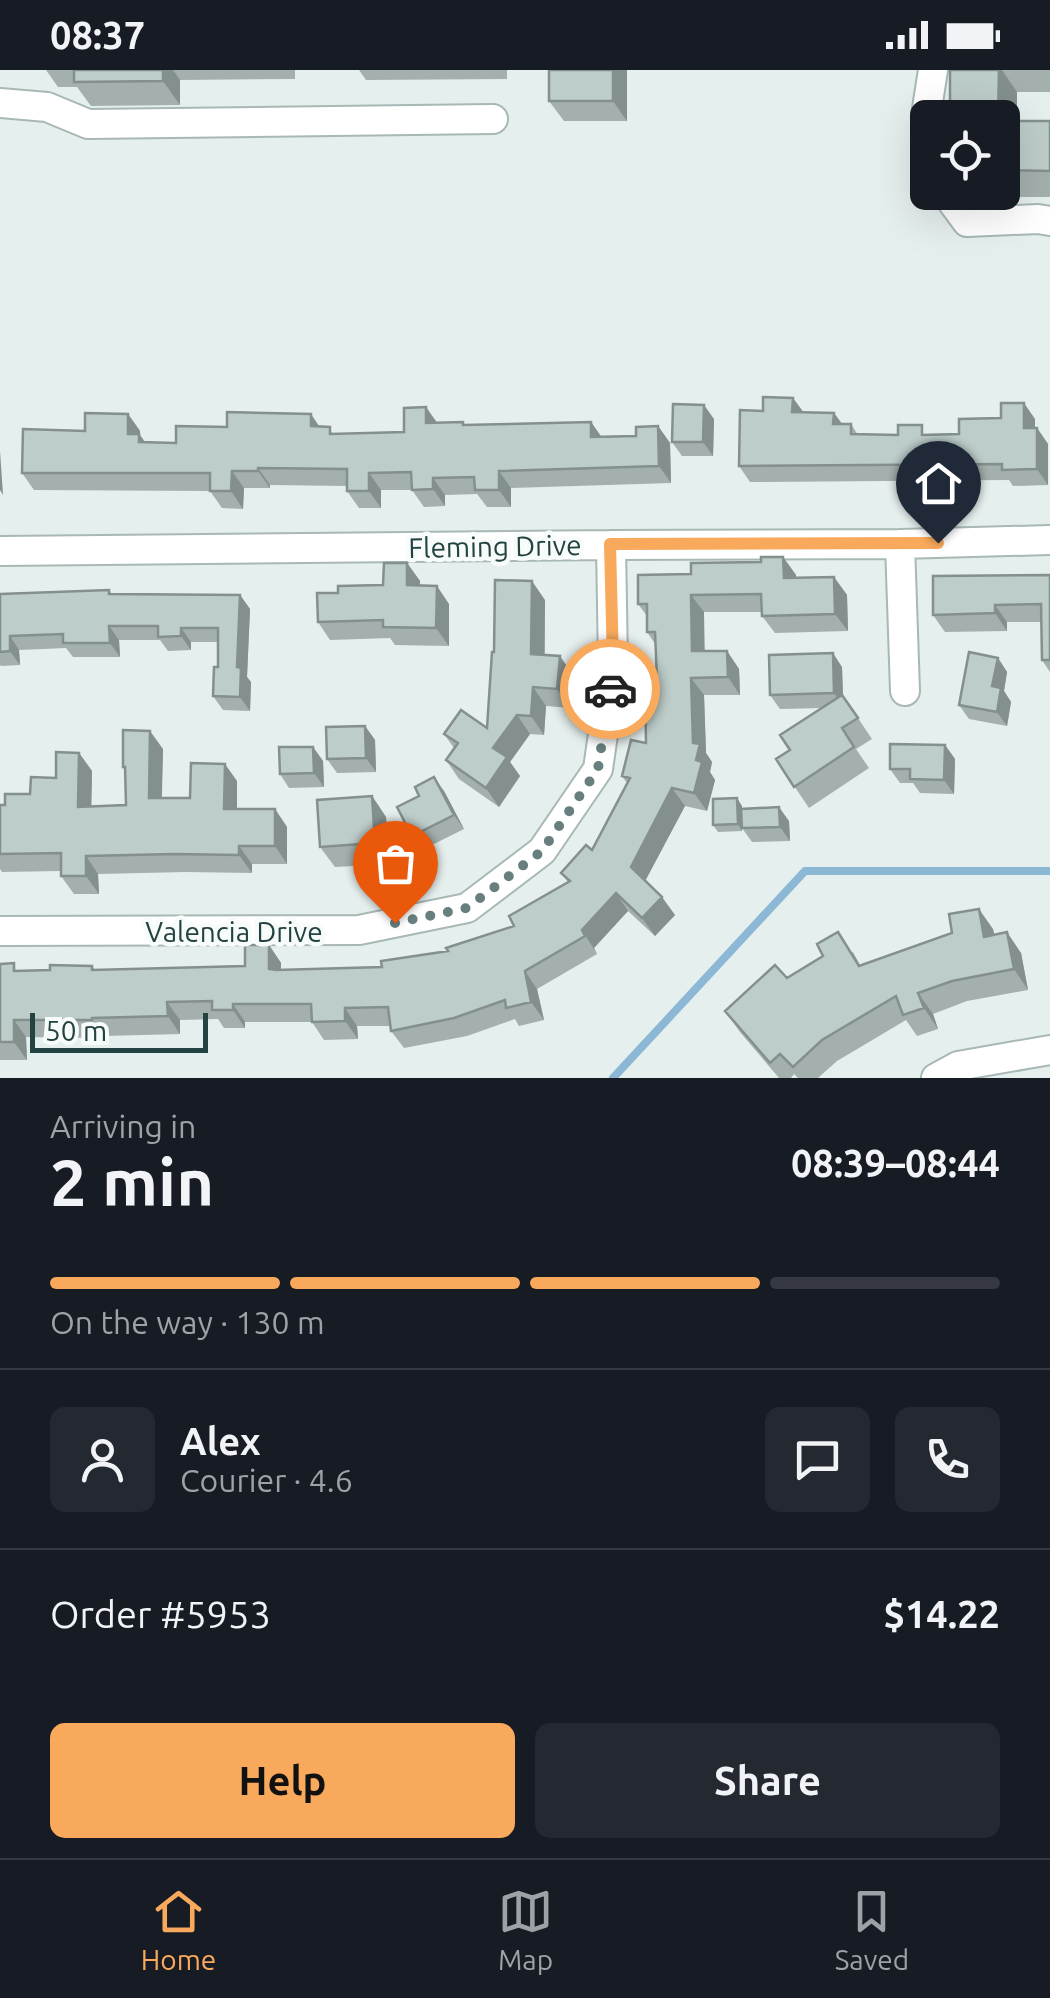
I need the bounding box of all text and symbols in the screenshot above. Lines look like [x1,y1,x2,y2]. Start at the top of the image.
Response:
text: 08:37 [50,14,145,56]
map controls [910,100,1020,210]
button: locate [910,100,1020,210]
pin [896,441,981,544]
icon: home [911,456,966,511]
street label: Fleming Drive [408,529,582,563]
courier [560,639,660,739]
icon: car [583,662,638,717]
pin [353,821,438,924]
icon: bag [368,836,423,891]
street label: Valencia Drive [145,916,323,947]
scale bar [30,1008,208,1053]
text: 50 m [45,1015,107,1046]
text: Arriving in [50,1108,196,1144]
text: 08:39–08:44 [791,1142,1000,1184]
text: 2 min [50,1145,214,1218]
text: On the way · 130 m [50,1304,325,1340]
button: person [50,1407,155,1512]
button: chat [765,1407,870,1512]
button: phone [895,1407,1000,1512]
text: Alex [180,1420,261,1462]
text: Courier · 4.6 [180,1462,353,1498]
text: Order #5953 [50,1593,271,1635]
text: $14.22 [883,1593,1000,1635]
button: Help [50,1723,515,1838]
button: Share [535,1723,1000,1838]
tab: Home [141,1884,216,1975]
tab: Map [498,1884,553,1975]
tab: Saved [835,1884,909,1975]

